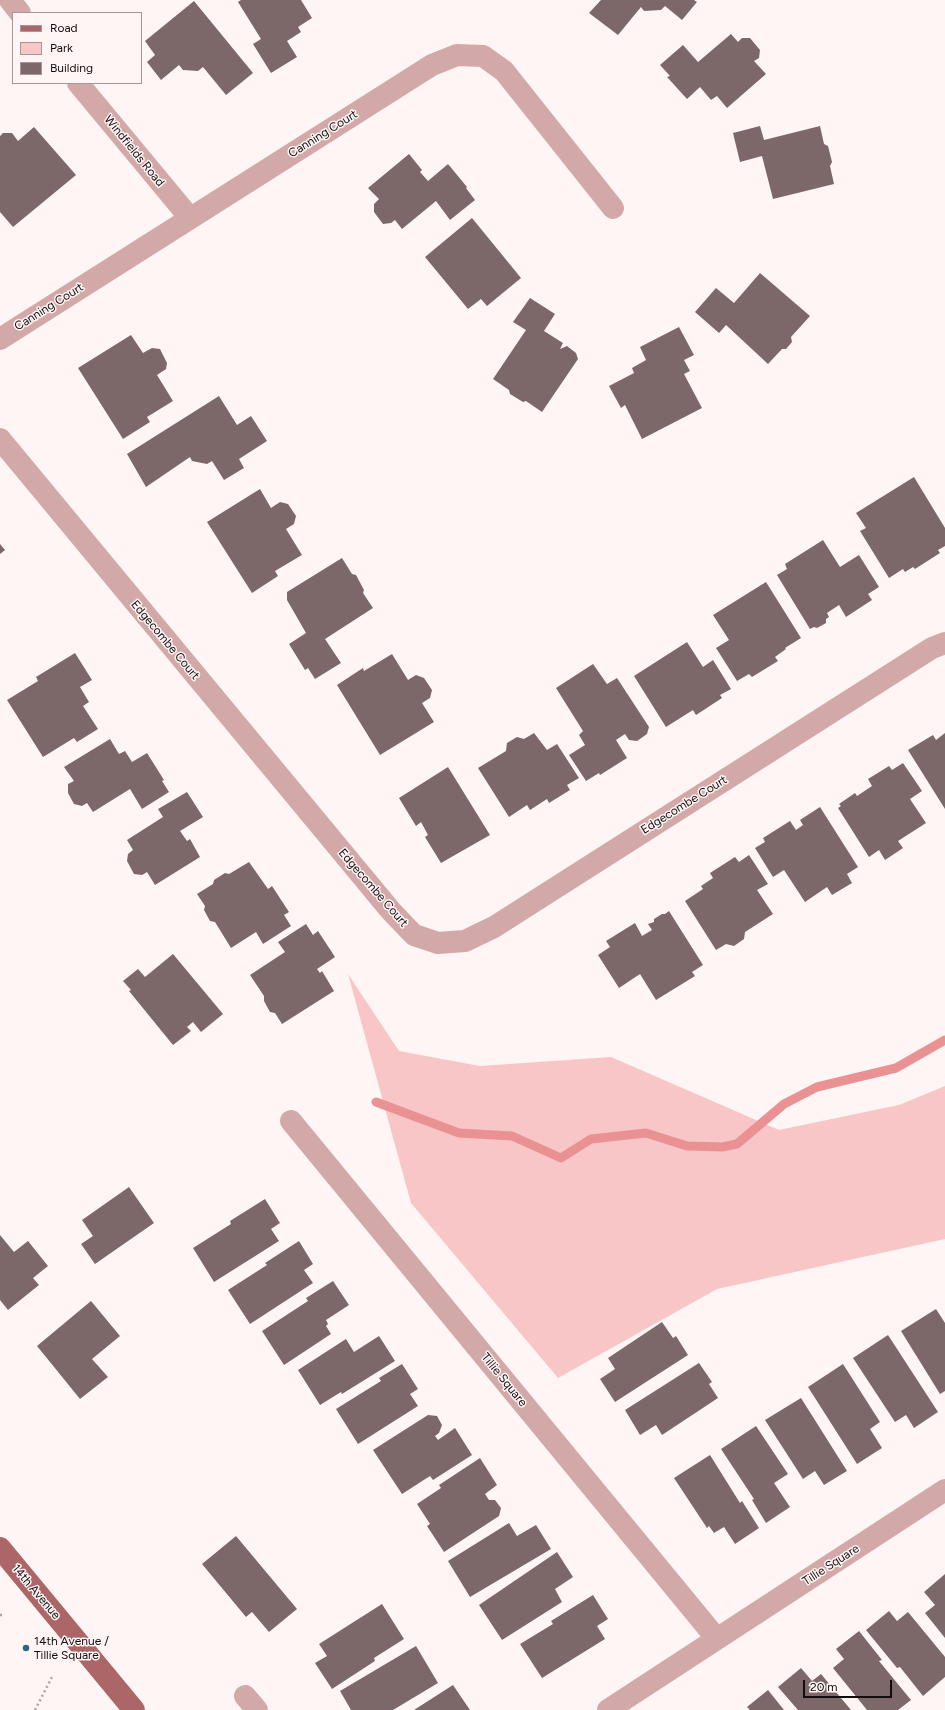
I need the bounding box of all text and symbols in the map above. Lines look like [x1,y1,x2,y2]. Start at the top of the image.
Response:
legend [12,12,142,84]
text: Road [50,21,78,35]
text: Park [50,41,73,55]
text: Building [50,61,93,75]
street label: Canning Court [286,107,360,161]
street label: Windfields Road [101,112,167,190]
street label: Canning Court [12,280,86,334]
street label: Edgecombe Court [128,598,202,682]
street label: Edgecombe Court [638,773,730,837]
street label: Edgecombe Court [335,846,411,930]
street label: Tillie Square [478,1350,530,1410]
street label: Tillie Square [800,1541,862,1589]
street label: 14th Avenue [9,1562,63,1622]
place label: 14th Avenue / Tillie Square [34,1634,109,1662]
marker: 14th Avenue / Tillie Square [21,1643,31,1653]
scale bar [805,1672,894,1698]
text: 20 m [810,1680,838,1694]

